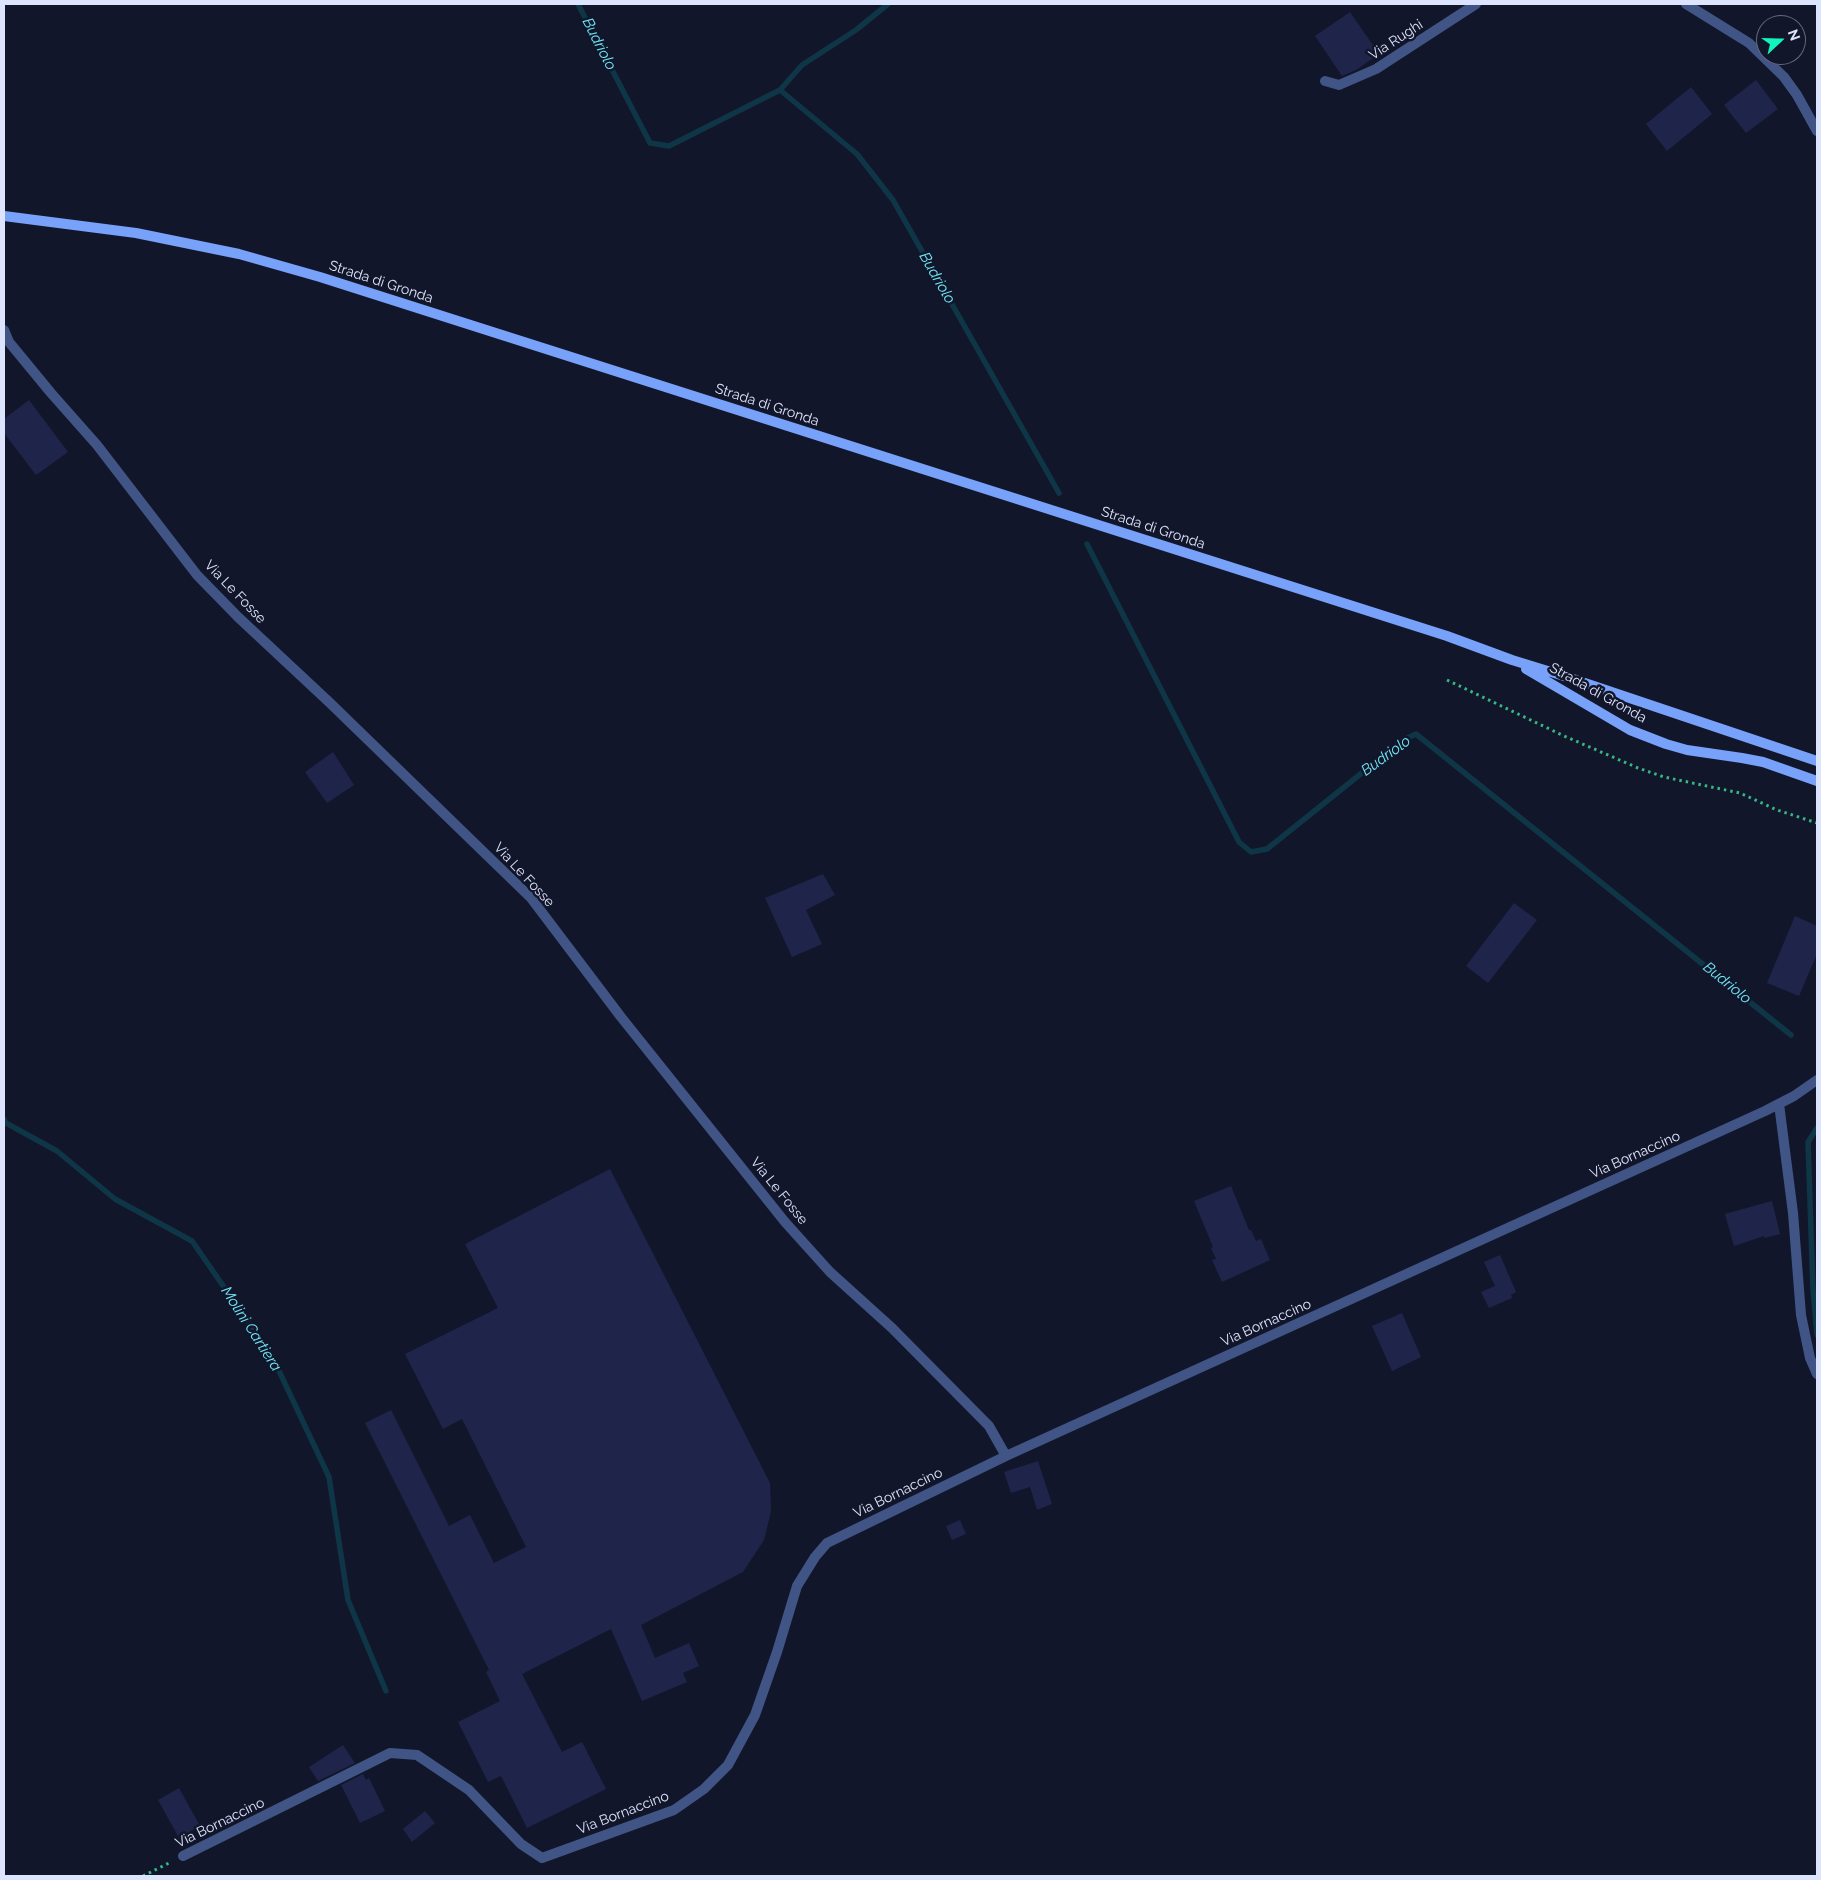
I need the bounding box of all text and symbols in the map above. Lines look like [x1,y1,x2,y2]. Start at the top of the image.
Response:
water label: Budriolo [578,15,620,73]
north arrow [1756,15,1806,65]
street label: Via Rughi [1366,16,1426,64]
text: N [1785,27,1803,43]
water label: Budriolo [915,249,959,307]
street label: Strada di Gronda [327,257,435,307]
street label: Strada di Gronda [713,380,821,430]
street label: Strada di Gronda [1099,503,1207,553]
street label: Via Le Fosse [201,557,269,627]
street label: Strada di Gronda [1547,659,1649,727]
water label: Budriolo [1358,732,1414,780]
street label: Via Le Fosse [490,840,558,910]
water label: Budriolo [1699,958,1755,1008]
street label: Via Bornaccino [1587,1128,1683,1182]
street label: Via Le Fosse [747,1154,811,1228]
water label: Molini Cartiera [217,1283,285,1375]
street label: Via Bornaccino [1218,1296,1314,1350]
street label: Via Bornaccino [851,1464,945,1522]
street label: Via Bornaccino [575,1788,671,1838]
street label: Via Bornaccino [173,1794,267,1852]

